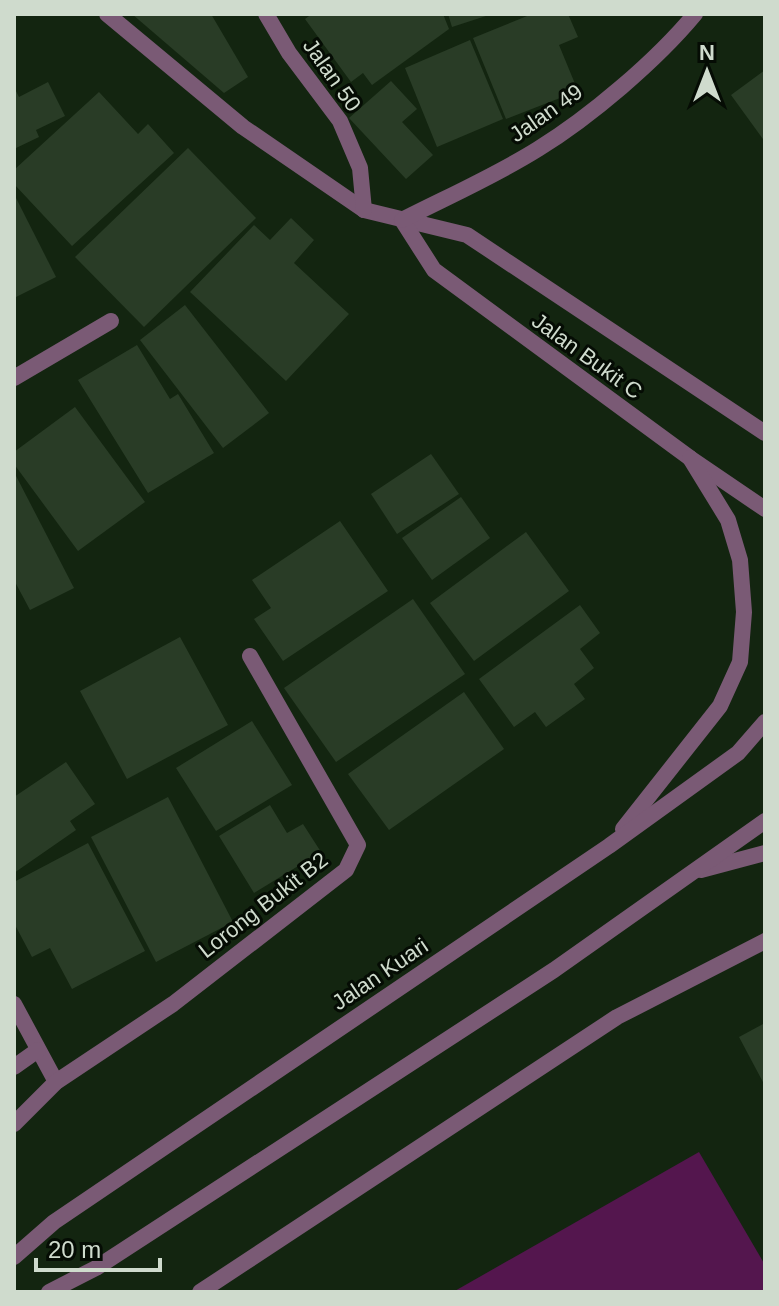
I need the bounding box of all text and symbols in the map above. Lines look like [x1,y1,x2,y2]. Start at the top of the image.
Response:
north arrow [667,32,747,112]
street label: Jalan 50 [298,34,366,116]
text: N [699,40,715,65]
street label: Jalan 49 [505,79,587,147]
street label: Jalan Bukit C [527,308,647,404]
street label: Lorong Bukit B2 [194,847,332,963]
street label: Jalan Kuari [327,933,433,1015]
scale bar [36,1222,160,1272]
text: 20 m [48,1236,101,1263]

